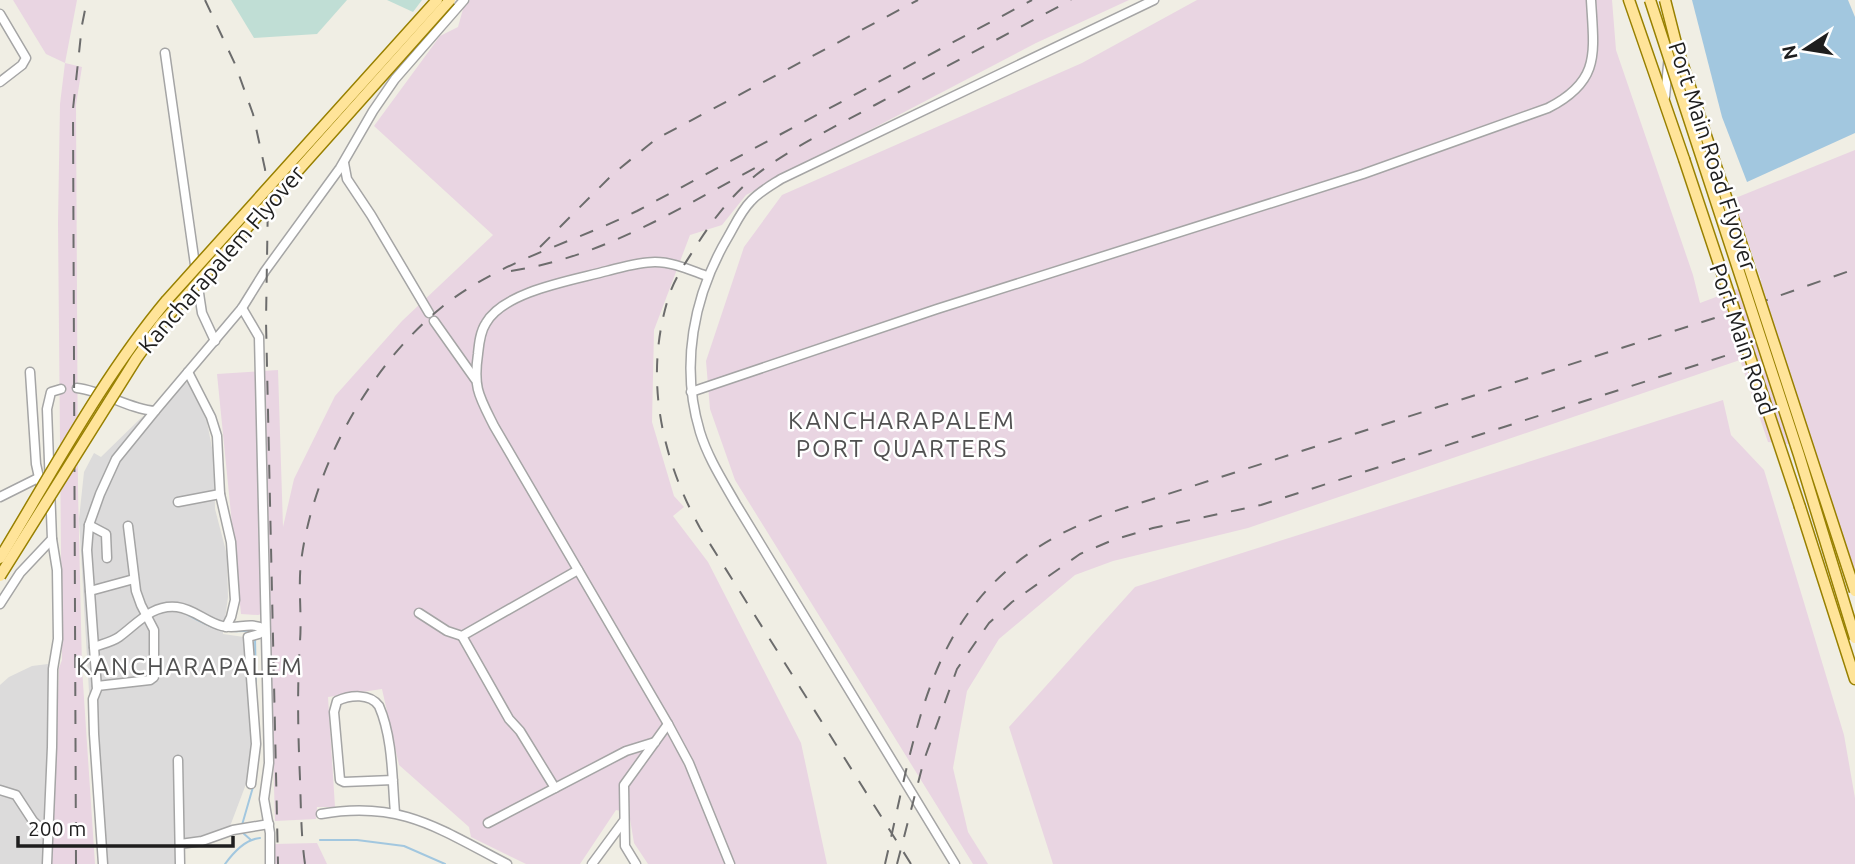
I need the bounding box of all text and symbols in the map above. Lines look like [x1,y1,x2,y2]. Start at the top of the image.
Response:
north arrow [1771,14,1841,84]
street label: Port Main Road Flyover [1664,38,1762,274]
text: N [1777,43,1802,62]
street label: Kancharapalem Flyover [133,160,309,358]
street label: Port Main Road [1705,260,1781,418]
district label: KANCHARAPALEM PORT QUARTERS [788,407,1016,462]
district label: KANCHARAPALEM [76,653,304,680]
scale bar [18,804,233,848]
text: 200 m [28,816,86,840]

